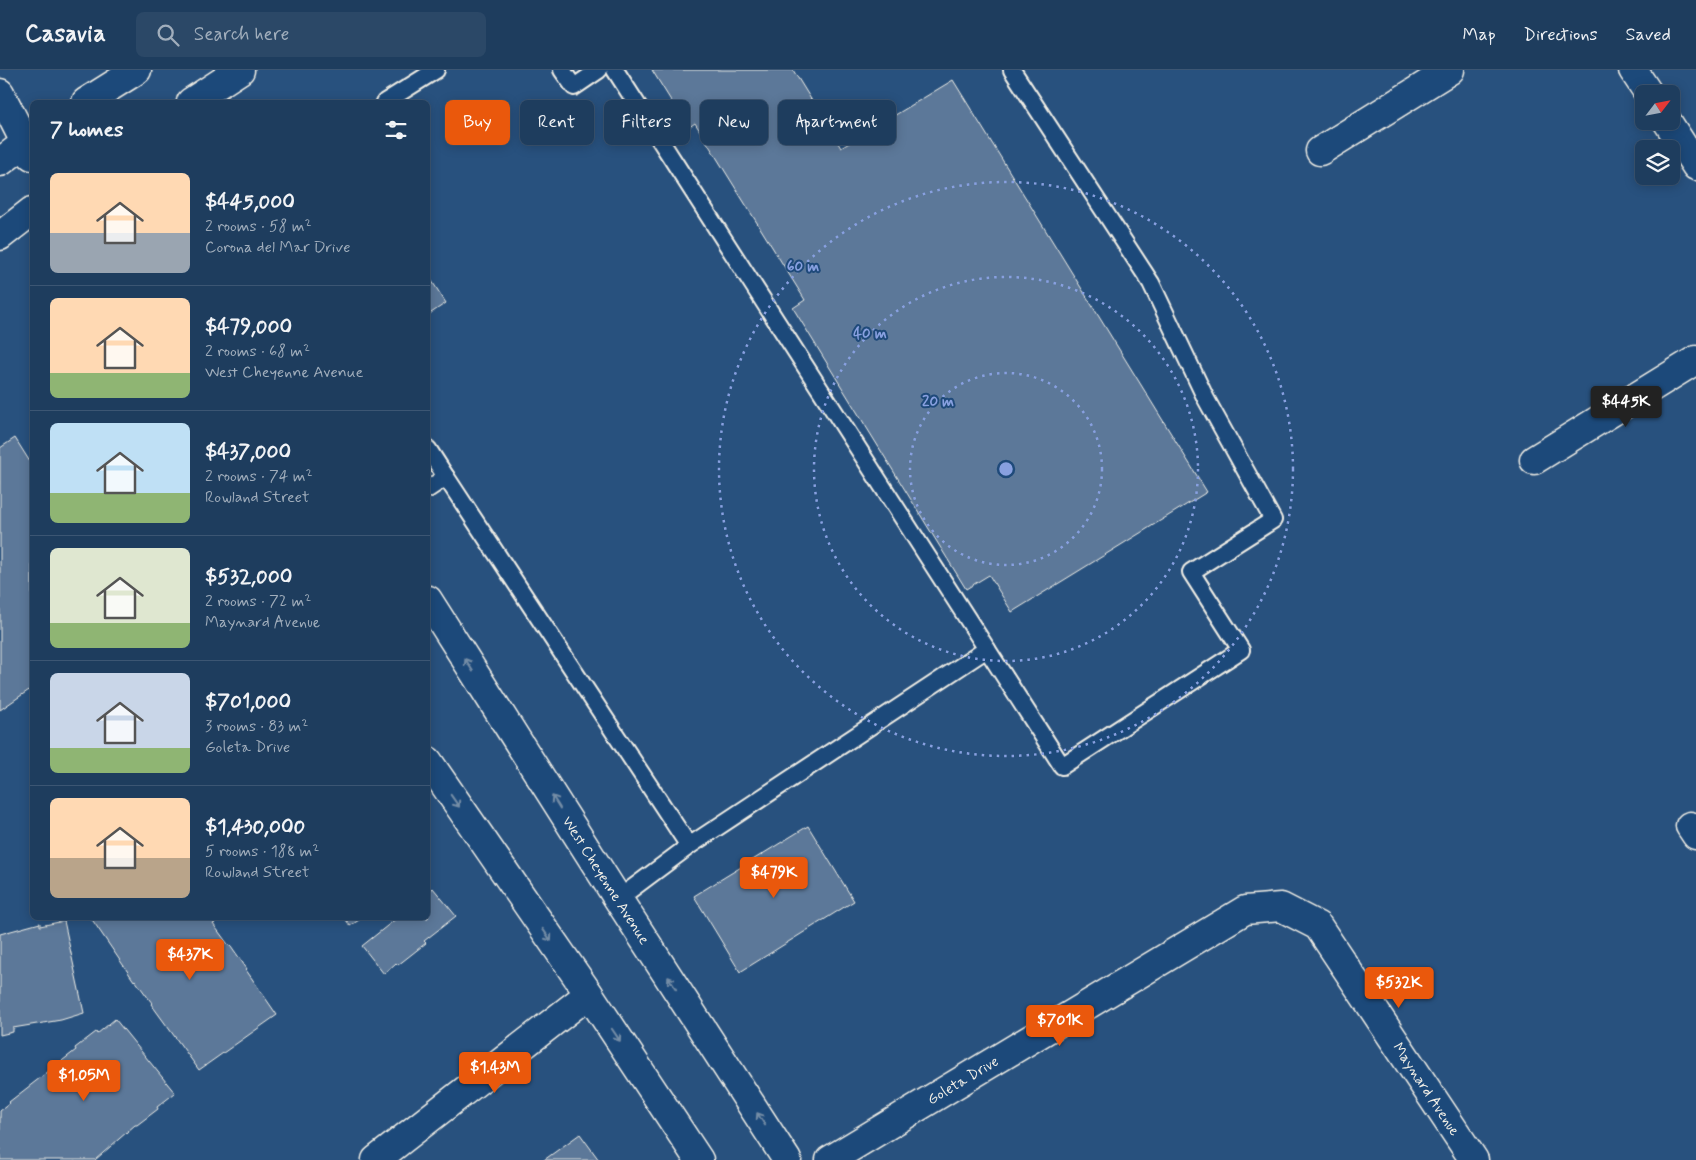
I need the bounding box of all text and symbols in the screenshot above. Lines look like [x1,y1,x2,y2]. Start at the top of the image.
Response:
search box [136,12,486,57]
text: Casavia [25,19,106,50]
icon: search [154,21,182,49]
text: Search here [194,22,289,47]
text: Map [1463,23,1496,47]
text: Directions [1524,23,1598,47]
text: Saved [1626,23,1671,47]
north arrow [1635,85,1680,130]
map controls [1635,85,1680,185]
chip: Buy [445,100,510,145]
chip: Rent [520,100,594,145]
chip: Filters [604,100,690,145]
chip: New [700,100,768,145]
chip: Apartment [778,100,896,145]
text: 7 homes [50,116,123,144]
icon: filters [382,116,410,144]
button: layers [1635,140,1680,185]
text: $445,000 [205,188,295,216]
icon: home [90,193,150,253]
text: 2 rooms · 58 m² [205,216,311,237]
text: Corona del Mar Drive [205,237,350,258]
text: 60 m [787,257,819,277]
text: $479,000 [205,313,292,341]
icon: home [90,318,150,378]
text: 40 m [853,324,887,344]
text: 2 rooms · 68 m² [205,341,310,362]
text: West Cheyenne Avenue [205,362,363,383]
pin: $445K [1591,386,1661,428]
text: $445K [1602,391,1650,412]
text: 20 m [922,392,954,412]
text: $437,000 [205,438,291,466]
icon: home [90,443,150,503]
centre of rings [997,460,1015,478]
text: 2 rooms · 74 m² [205,466,313,487]
text: Rowland Street [205,487,310,508]
text: $532,000 [205,563,292,591]
icon: home [90,568,150,628]
text: 2 rooms · 72 m² [205,591,311,612]
text: Maynard Avenue [205,612,320,633]
one-way arrow [464,658,474,672]
text: $701,000 [205,688,291,716]
icon: home [90,693,150,753]
text: 3 rooms · 83 m² [205,716,308,737]
text: Goleta Drive [205,737,290,758]
one-way arrow [450,794,460,808]
one-way arrow [551,795,561,809]
text: $1,430,000 [205,813,305,841]
street label: West Cheyenne Avenue [557,813,654,949]
icon: home [90,818,150,878]
text: 5 rooms · 188 m² [205,841,319,862]
pin: $479K [739,856,809,899]
text: Rowland Street [205,862,310,883]
text: $479K [751,862,797,883]
one-way arrow [543,927,553,941]
pin: $437K [155,938,225,981]
text: $437K [167,944,213,965]
pin: $532K [1364,966,1434,1009]
text: $532K [1376,972,1422,993]
one-way arrow [667,976,677,990]
pin: $701K [1025,1004,1095,1047]
text: $701K [1037,1010,1083,1031]
one-way arrow [611,1028,621,1042]
street label: Maynard Avenue [1387,1039,1464,1140]
pin: $1.43M [454,1052,536,1094]
street label: Goleta Drive [924,1052,1003,1110]
text: $1.43M [470,1057,520,1078]
pin: $1.05M [43,1060,125,1102]
text: $1.05M [58,1065,110,1086]
one-way arrow [755,1112,766,1126]

